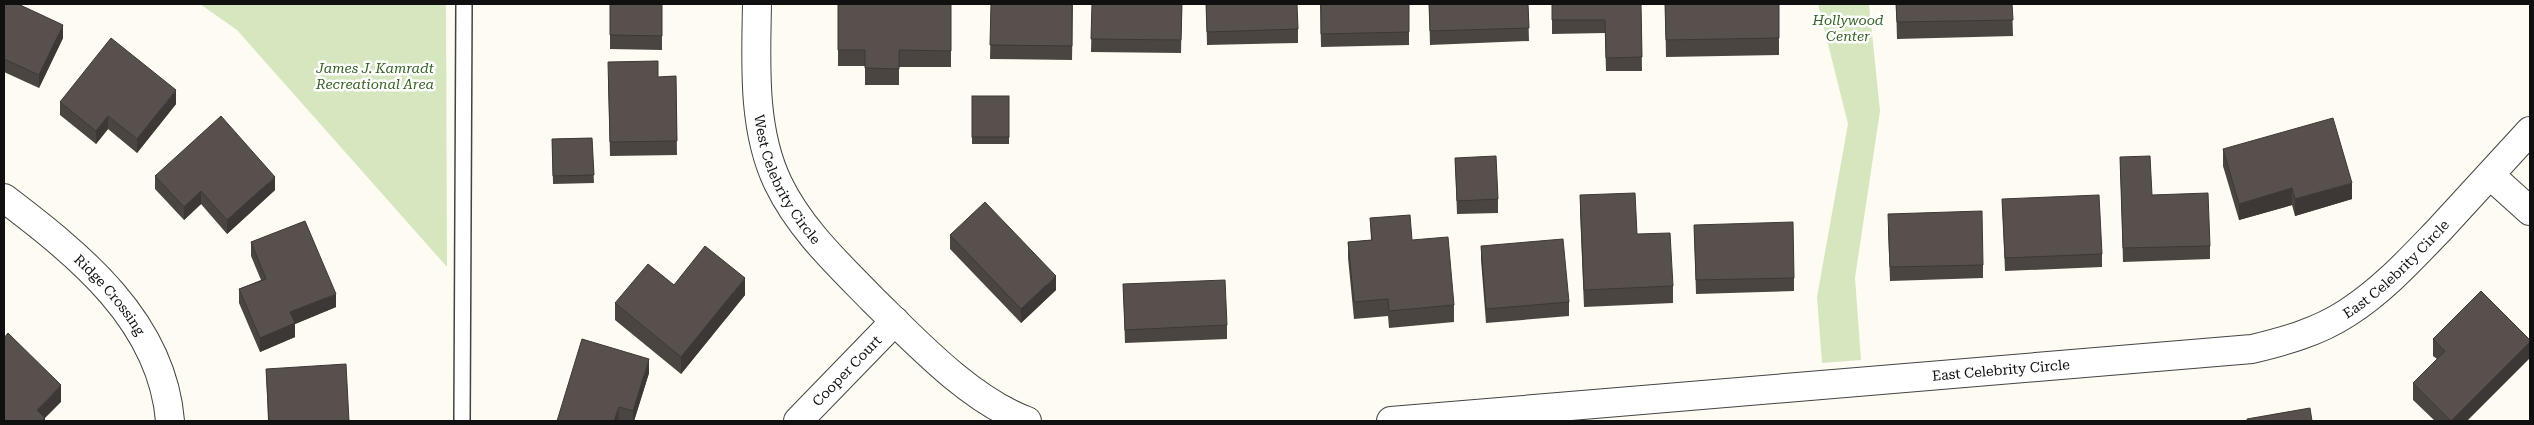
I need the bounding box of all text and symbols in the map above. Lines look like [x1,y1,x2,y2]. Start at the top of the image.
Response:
park label: Hollywood Center [1811,12,1884,44]
park label: James J. Kamradt Recreational Area [315,60,435,92]
street label: West Celebrity Circle [751,113,824,248]
street label: East Celebrity Circle [2340,216,2452,321]
street label: Ridge Crossing [71,251,148,338]
street label: Cooper Court [809,332,885,409]
street label: East Celebrity Circle [1931,356,2071,384]

